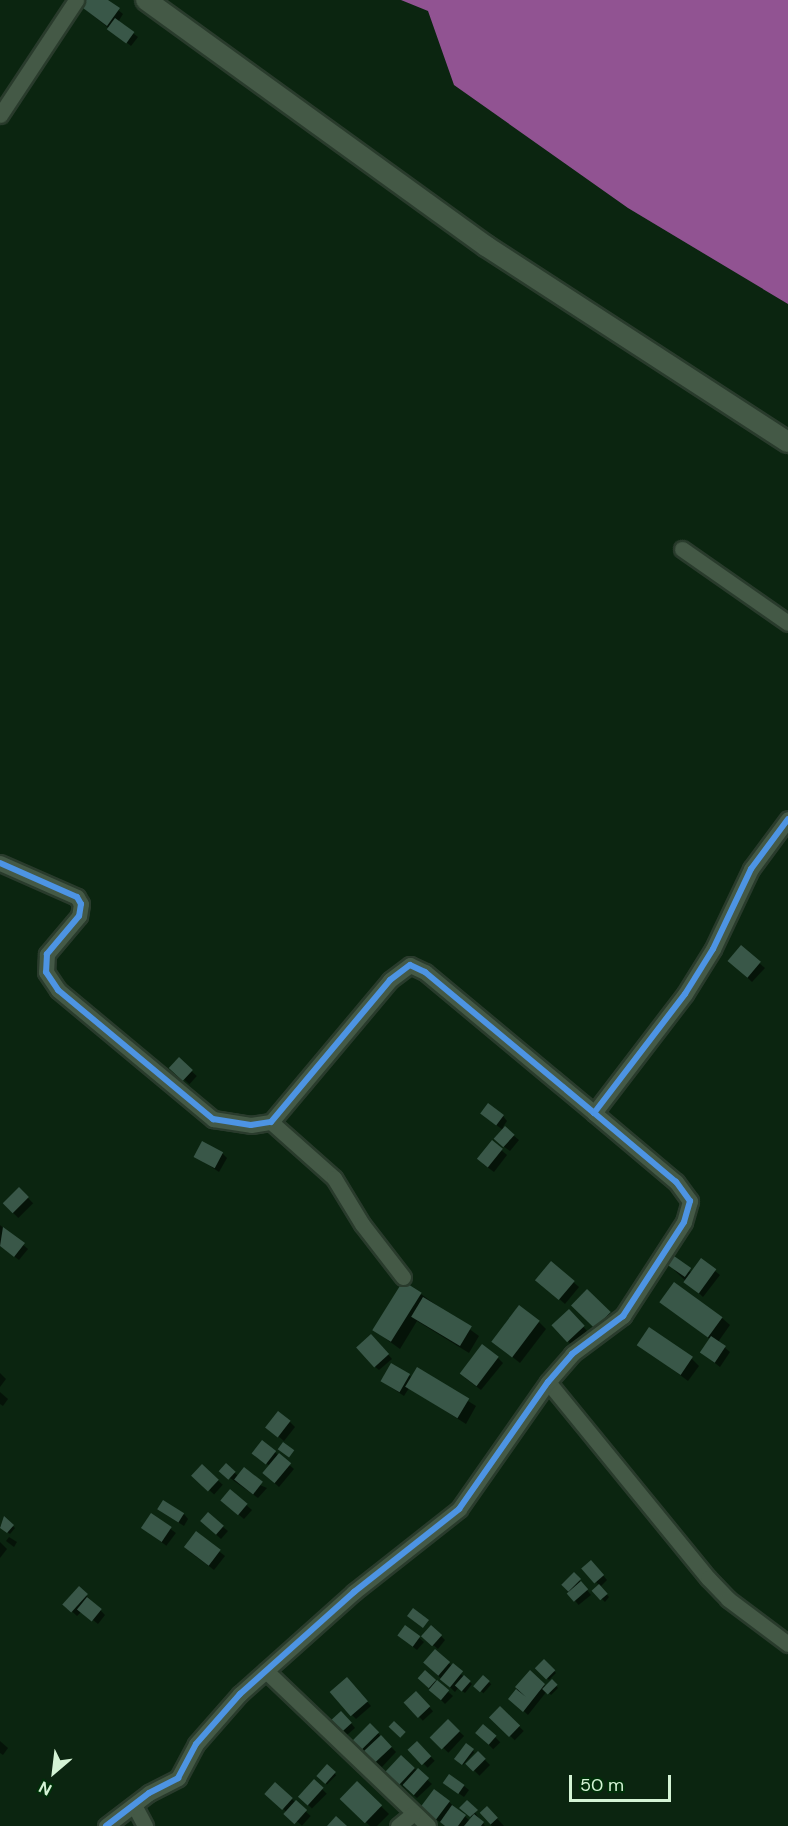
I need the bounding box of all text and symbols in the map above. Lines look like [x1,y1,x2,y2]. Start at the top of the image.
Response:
north arrow [24,1742,84,1802]
scale bar [572,1763,674,1801]
text: 50 m [580,1773,624,1797]
text: N [35,1776,55,1800]

